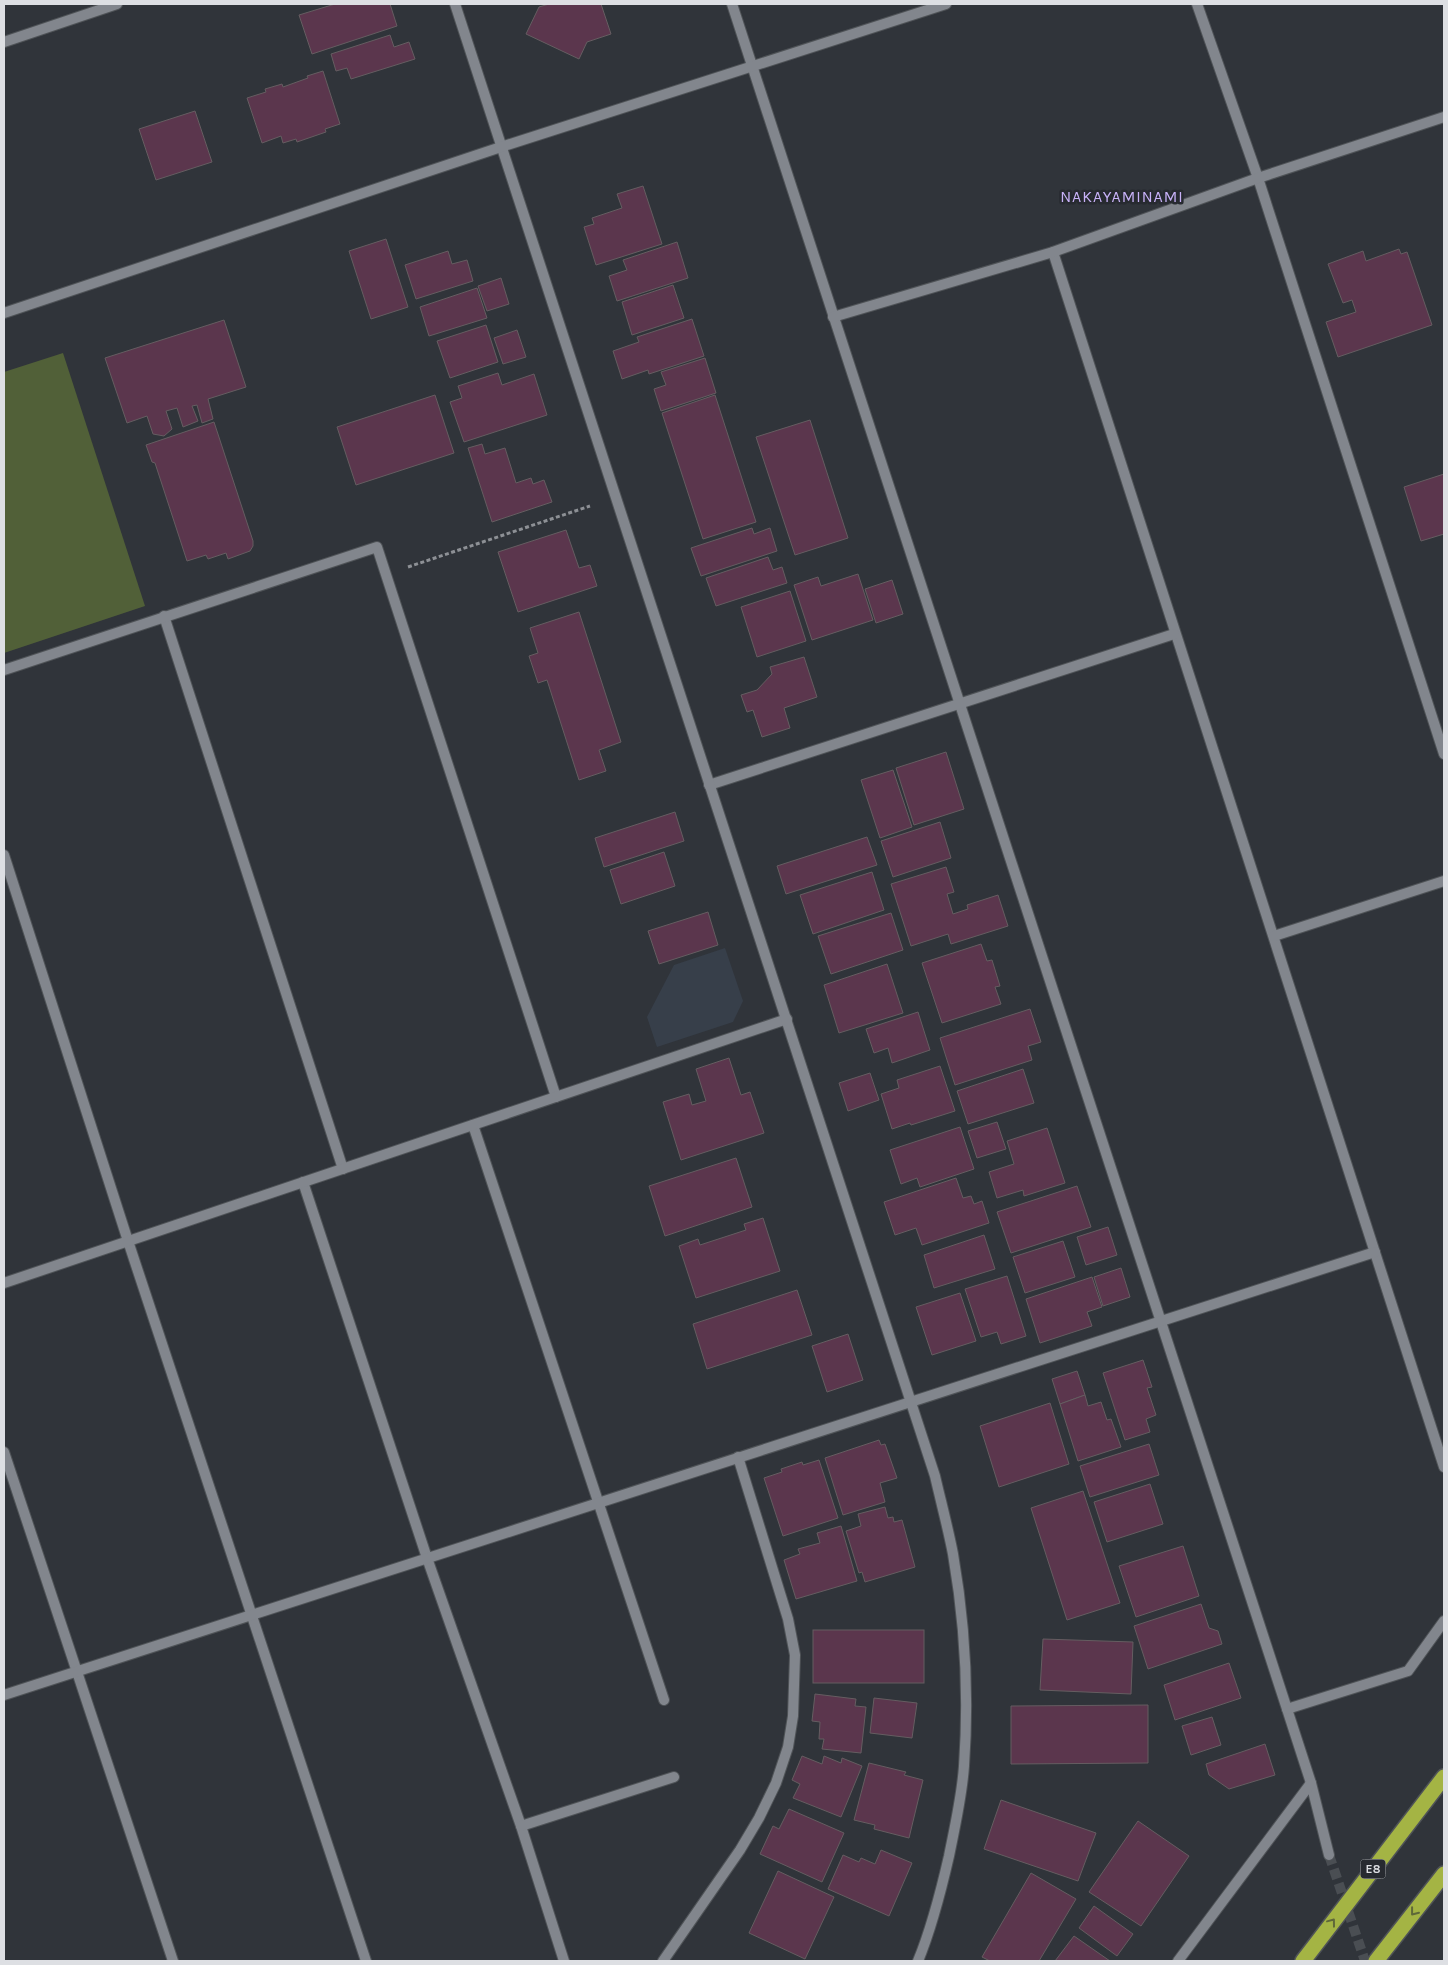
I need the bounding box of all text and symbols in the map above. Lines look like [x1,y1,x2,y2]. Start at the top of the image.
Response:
district label: NAKAYAMINAMI [1060,187,1184,206]
road number: E8 [1360,1860,1386,1878]
one-way arrow [1412,1906,1420,1915]
one-way arrow [1327,1919,1335,1928]

